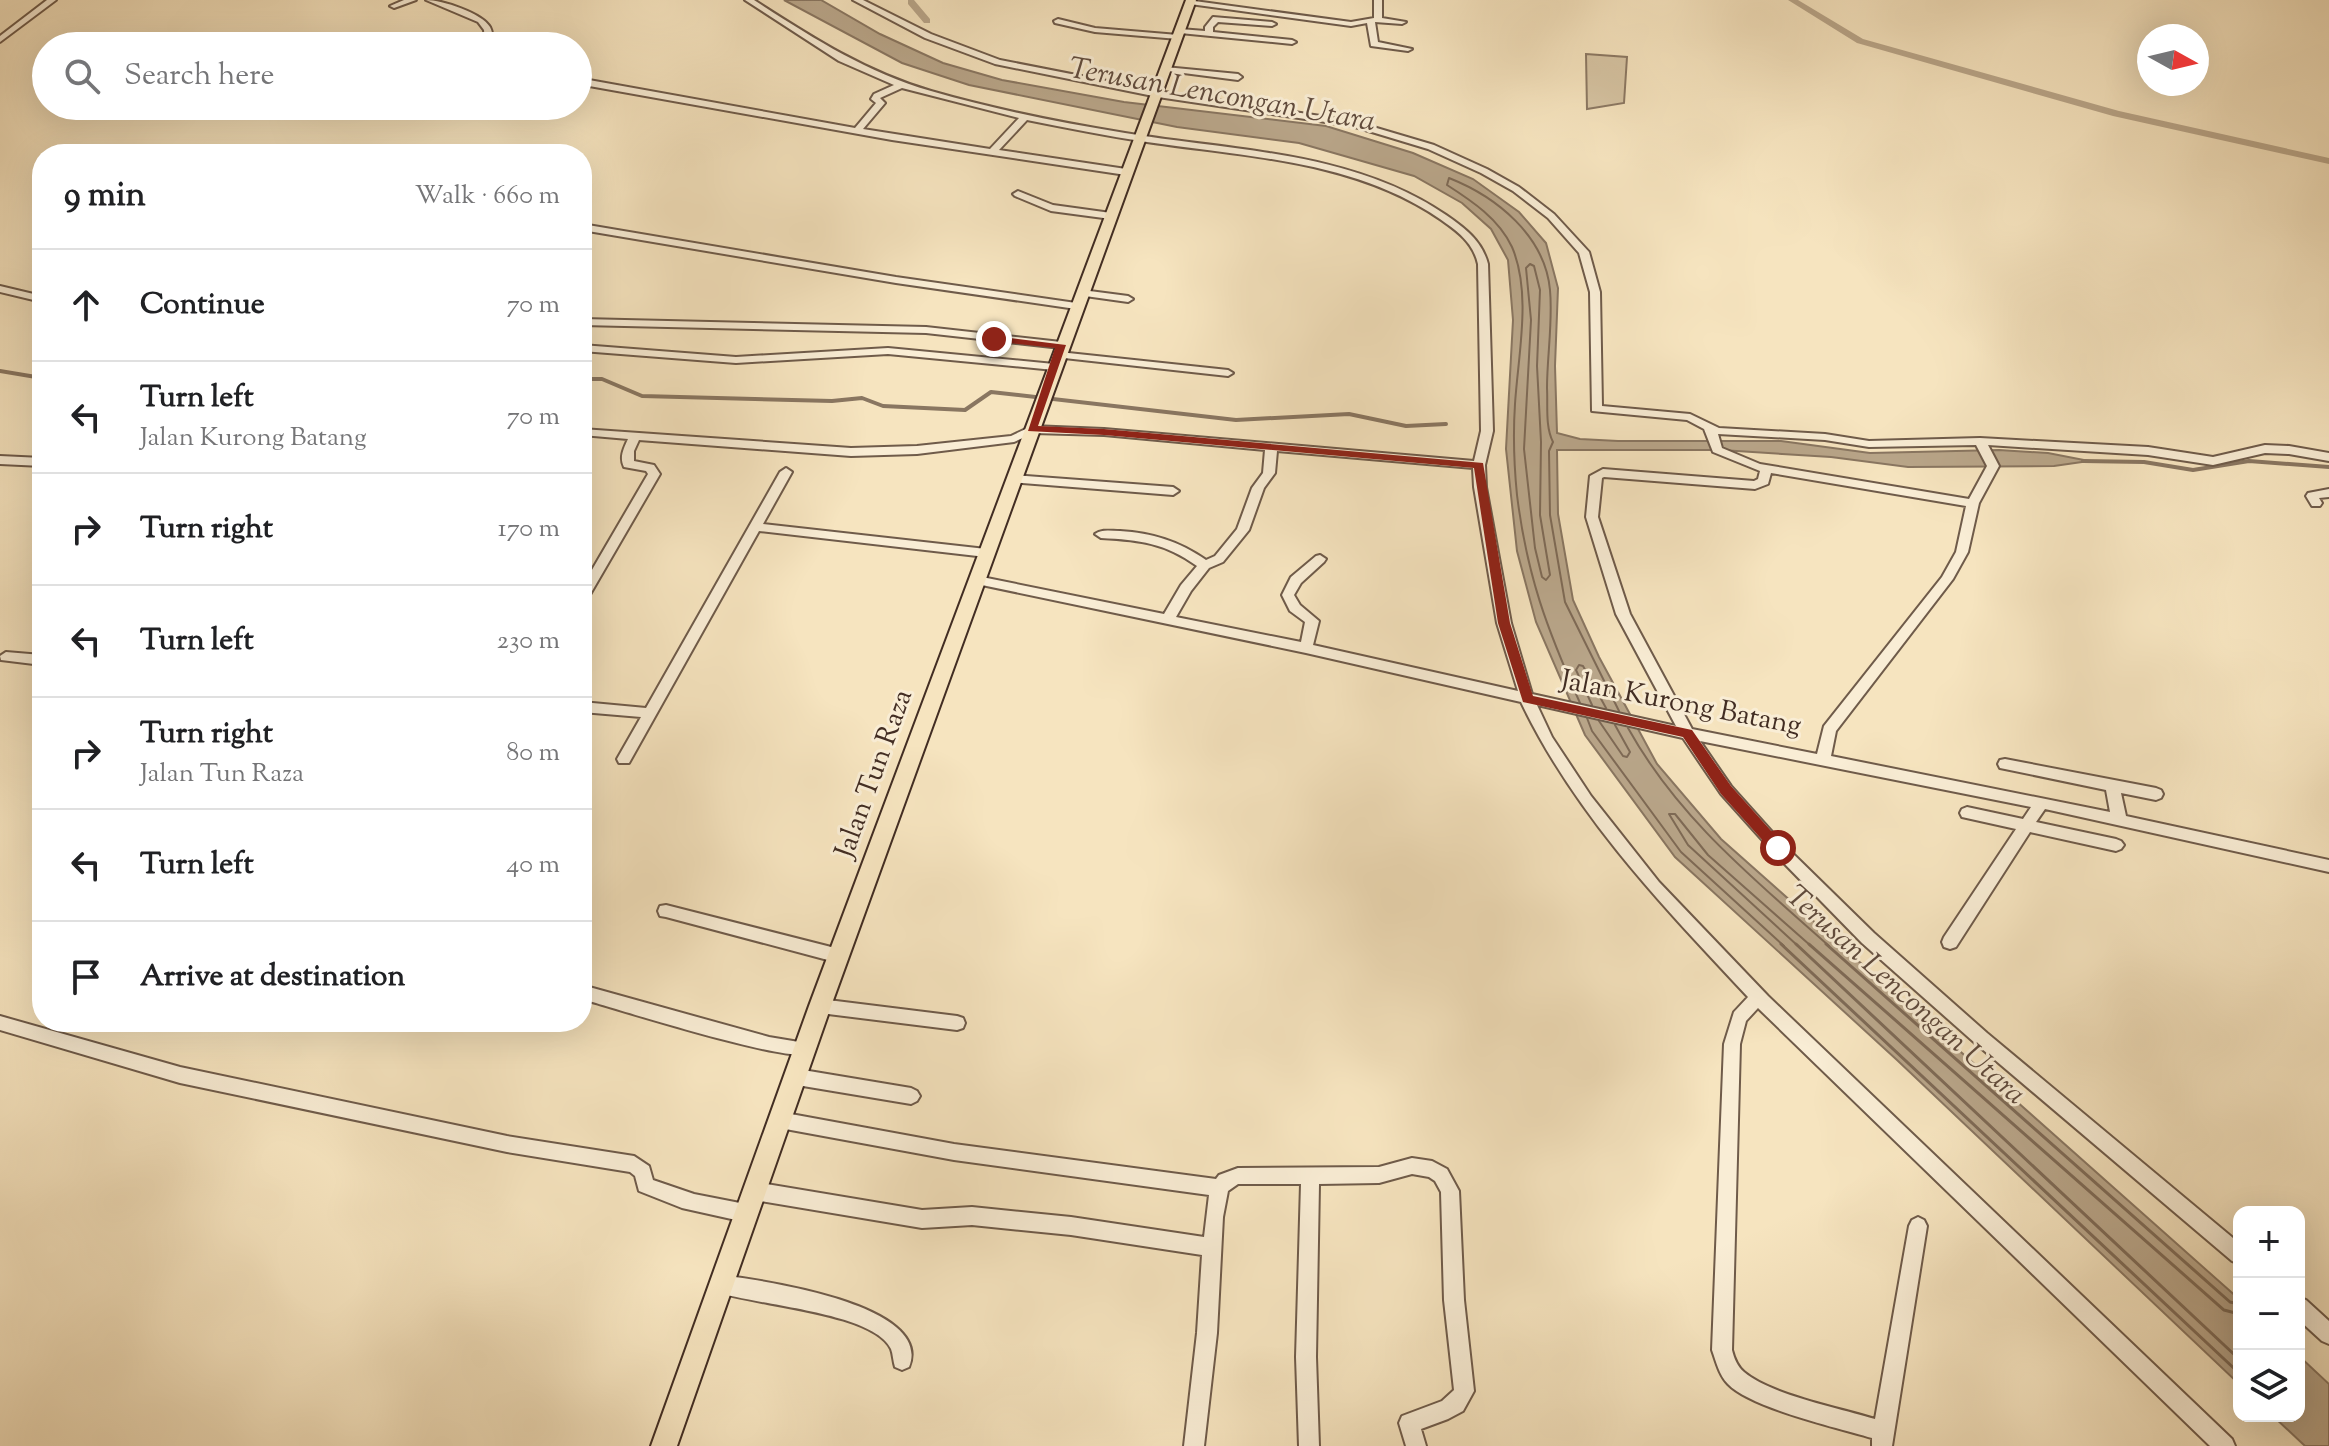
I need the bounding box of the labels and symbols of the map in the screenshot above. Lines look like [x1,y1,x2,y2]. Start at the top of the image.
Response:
north arrow [2137,24,2209,96]
water label: Terusan Lencongan Utara [1065,48,1379,144]
route end [976,321,1012,357]
street label: Jalan Kurong Batang [1555,661,1805,747]
street label: Jalan Tun Raza [825,684,924,866]
route start [1760,830,1796,866]
water label: Terusan Lencongan Utara [1775,876,2035,1116]

